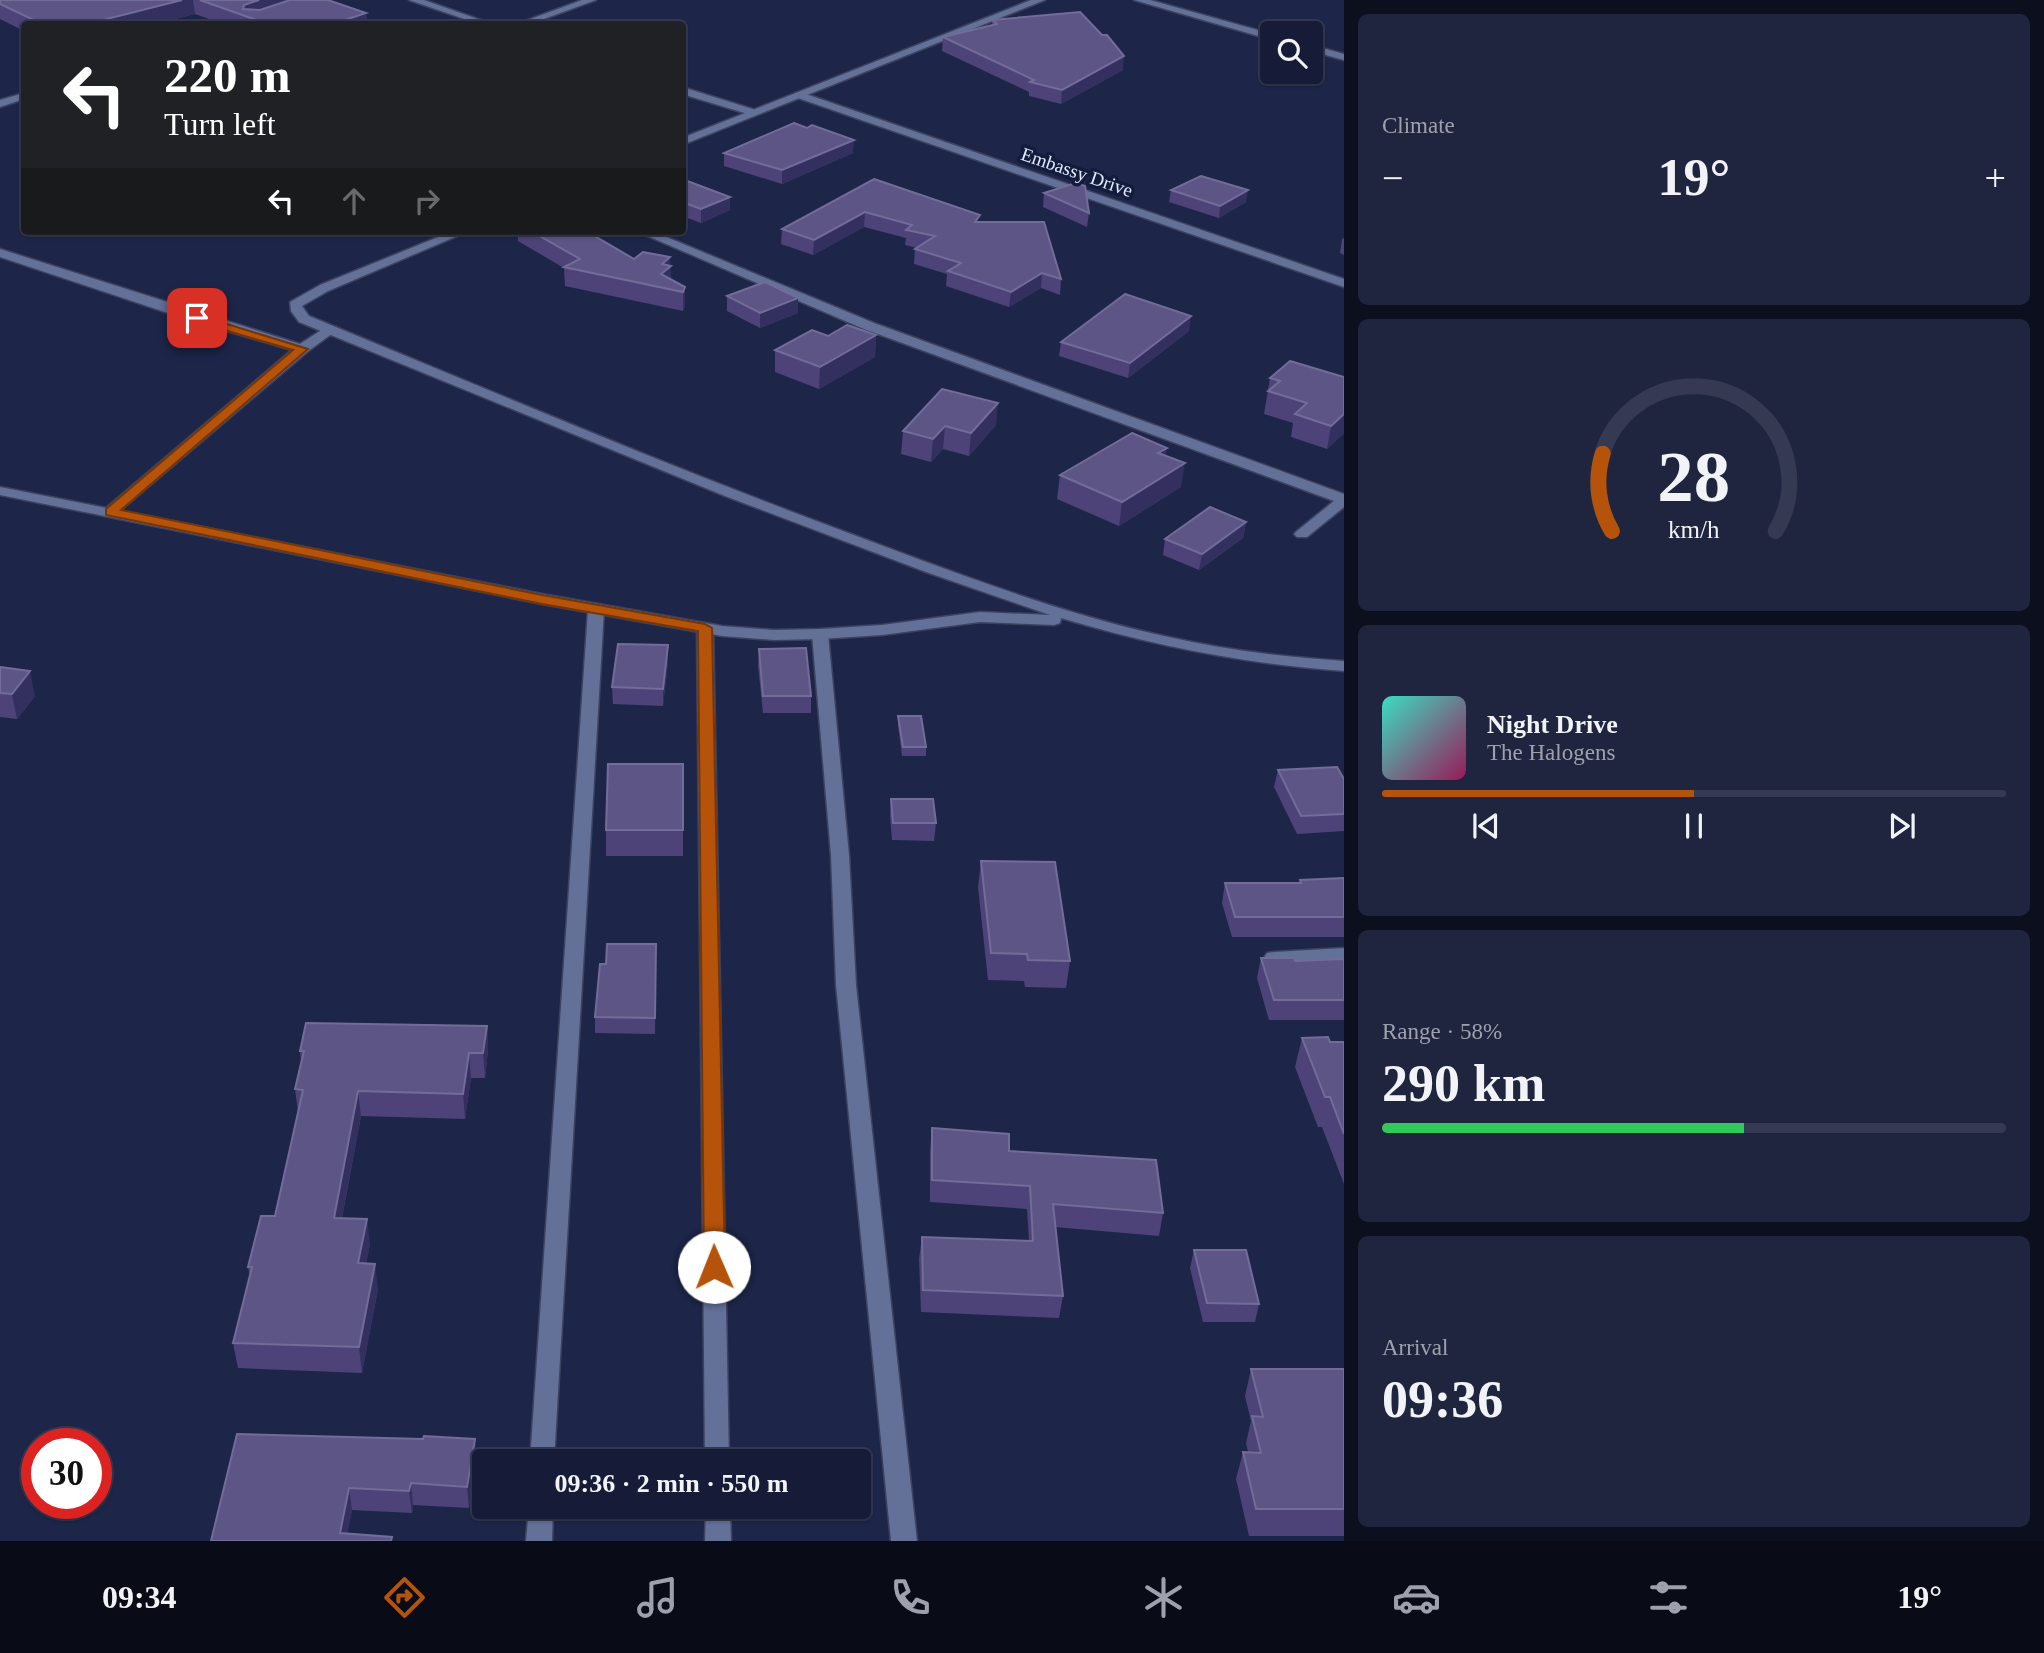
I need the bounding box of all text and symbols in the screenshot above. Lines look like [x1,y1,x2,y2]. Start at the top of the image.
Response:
map controls [1260,21,1323,84]
button: search [1260,21,1323,84]
text: 220 m [164,48,291,103]
icon: left [49,49,140,140]
text: Turn left [164,106,276,142]
text: Climate [1382,113,1455,138]
street label: Embassy Drive [1018,143,1136,201]
text: 19° [1658,149,1730,206]
text: − [1382,157,1403,199]
text: + [1985,157,2006,199]
icon: left [262,182,300,220]
icon: ahead [335,182,373,220]
icon: right [408,182,446,220]
pin [167,288,227,348]
icon: arrive [178,299,216,337]
text: 28 [1658,437,1730,518]
text: km/h [1668,516,1720,543]
text: Night Drive [1487,710,1618,739]
text: The Halogens [1487,740,1615,765]
icon: previous [1467,807,1505,845]
icon: pause [1675,807,1713,845]
icon: next [1883,807,1921,845]
text: Range · 58% [1382,1019,1502,1044]
text: 290 km [1382,1055,1545,1112]
position arrow [677,1230,751,1304]
text: Arrival [1382,1335,1448,1360]
text: 09:36 [1382,1371,1503,1428]
speed limit sign: 30 [21,1428,112,1519]
text: 09:36 · 2 min · 550 m [555,1469,789,1498]
icon: directions [380,1573,429,1622]
icon: music [633,1573,682,1622]
icon: phone [886,1573,935,1622]
icon: climate [1139,1573,1188,1622]
icon: car [1392,1573,1441,1622]
icon: filters [1644,1573,1693,1622]
text: 09:34 [102,1579,177,1615]
text: 19° [1897,1579,1942,1615]

